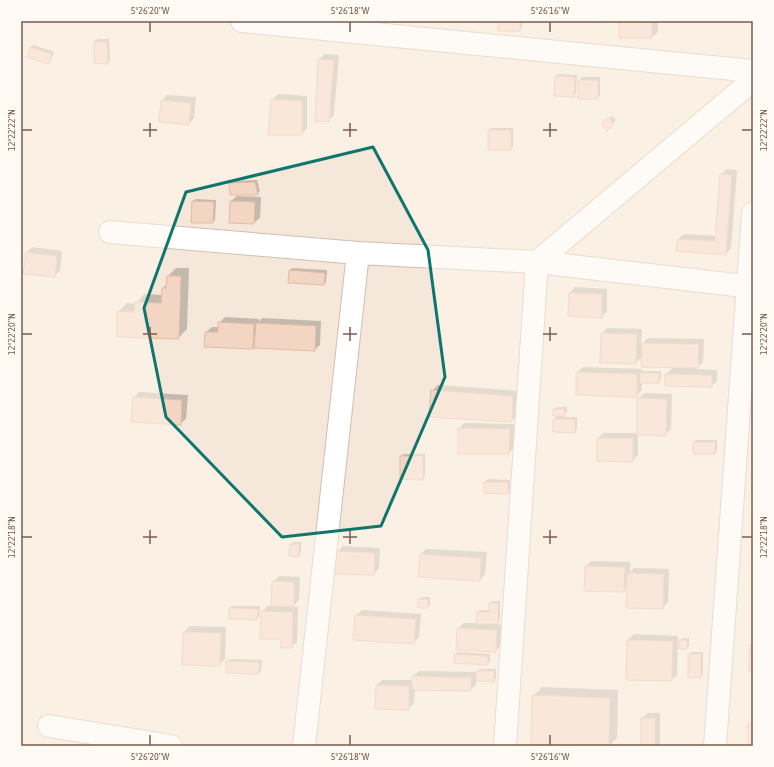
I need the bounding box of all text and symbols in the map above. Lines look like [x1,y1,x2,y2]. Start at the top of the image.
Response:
text: 5°26'20"W [131,5,170,16]
text: 5°26'18"W [331,5,370,16]
text: 5°26'16"W [531,5,570,16]
text: 12°22'22"N [6,109,17,151]
text: 12°22'22"N [758,109,769,151]
text: 12°22'20"N [6,313,17,355]
text: 12°22'20"N [758,313,769,355]
text: 12°22'18"N [6,516,17,558]
text: 12°22'18"N [758,516,769,558]
text: 5°26'20"W [131,751,170,762]
text: 5°26'18"W [331,751,370,762]
text: 5°26'16"W [531,751,570,762]

